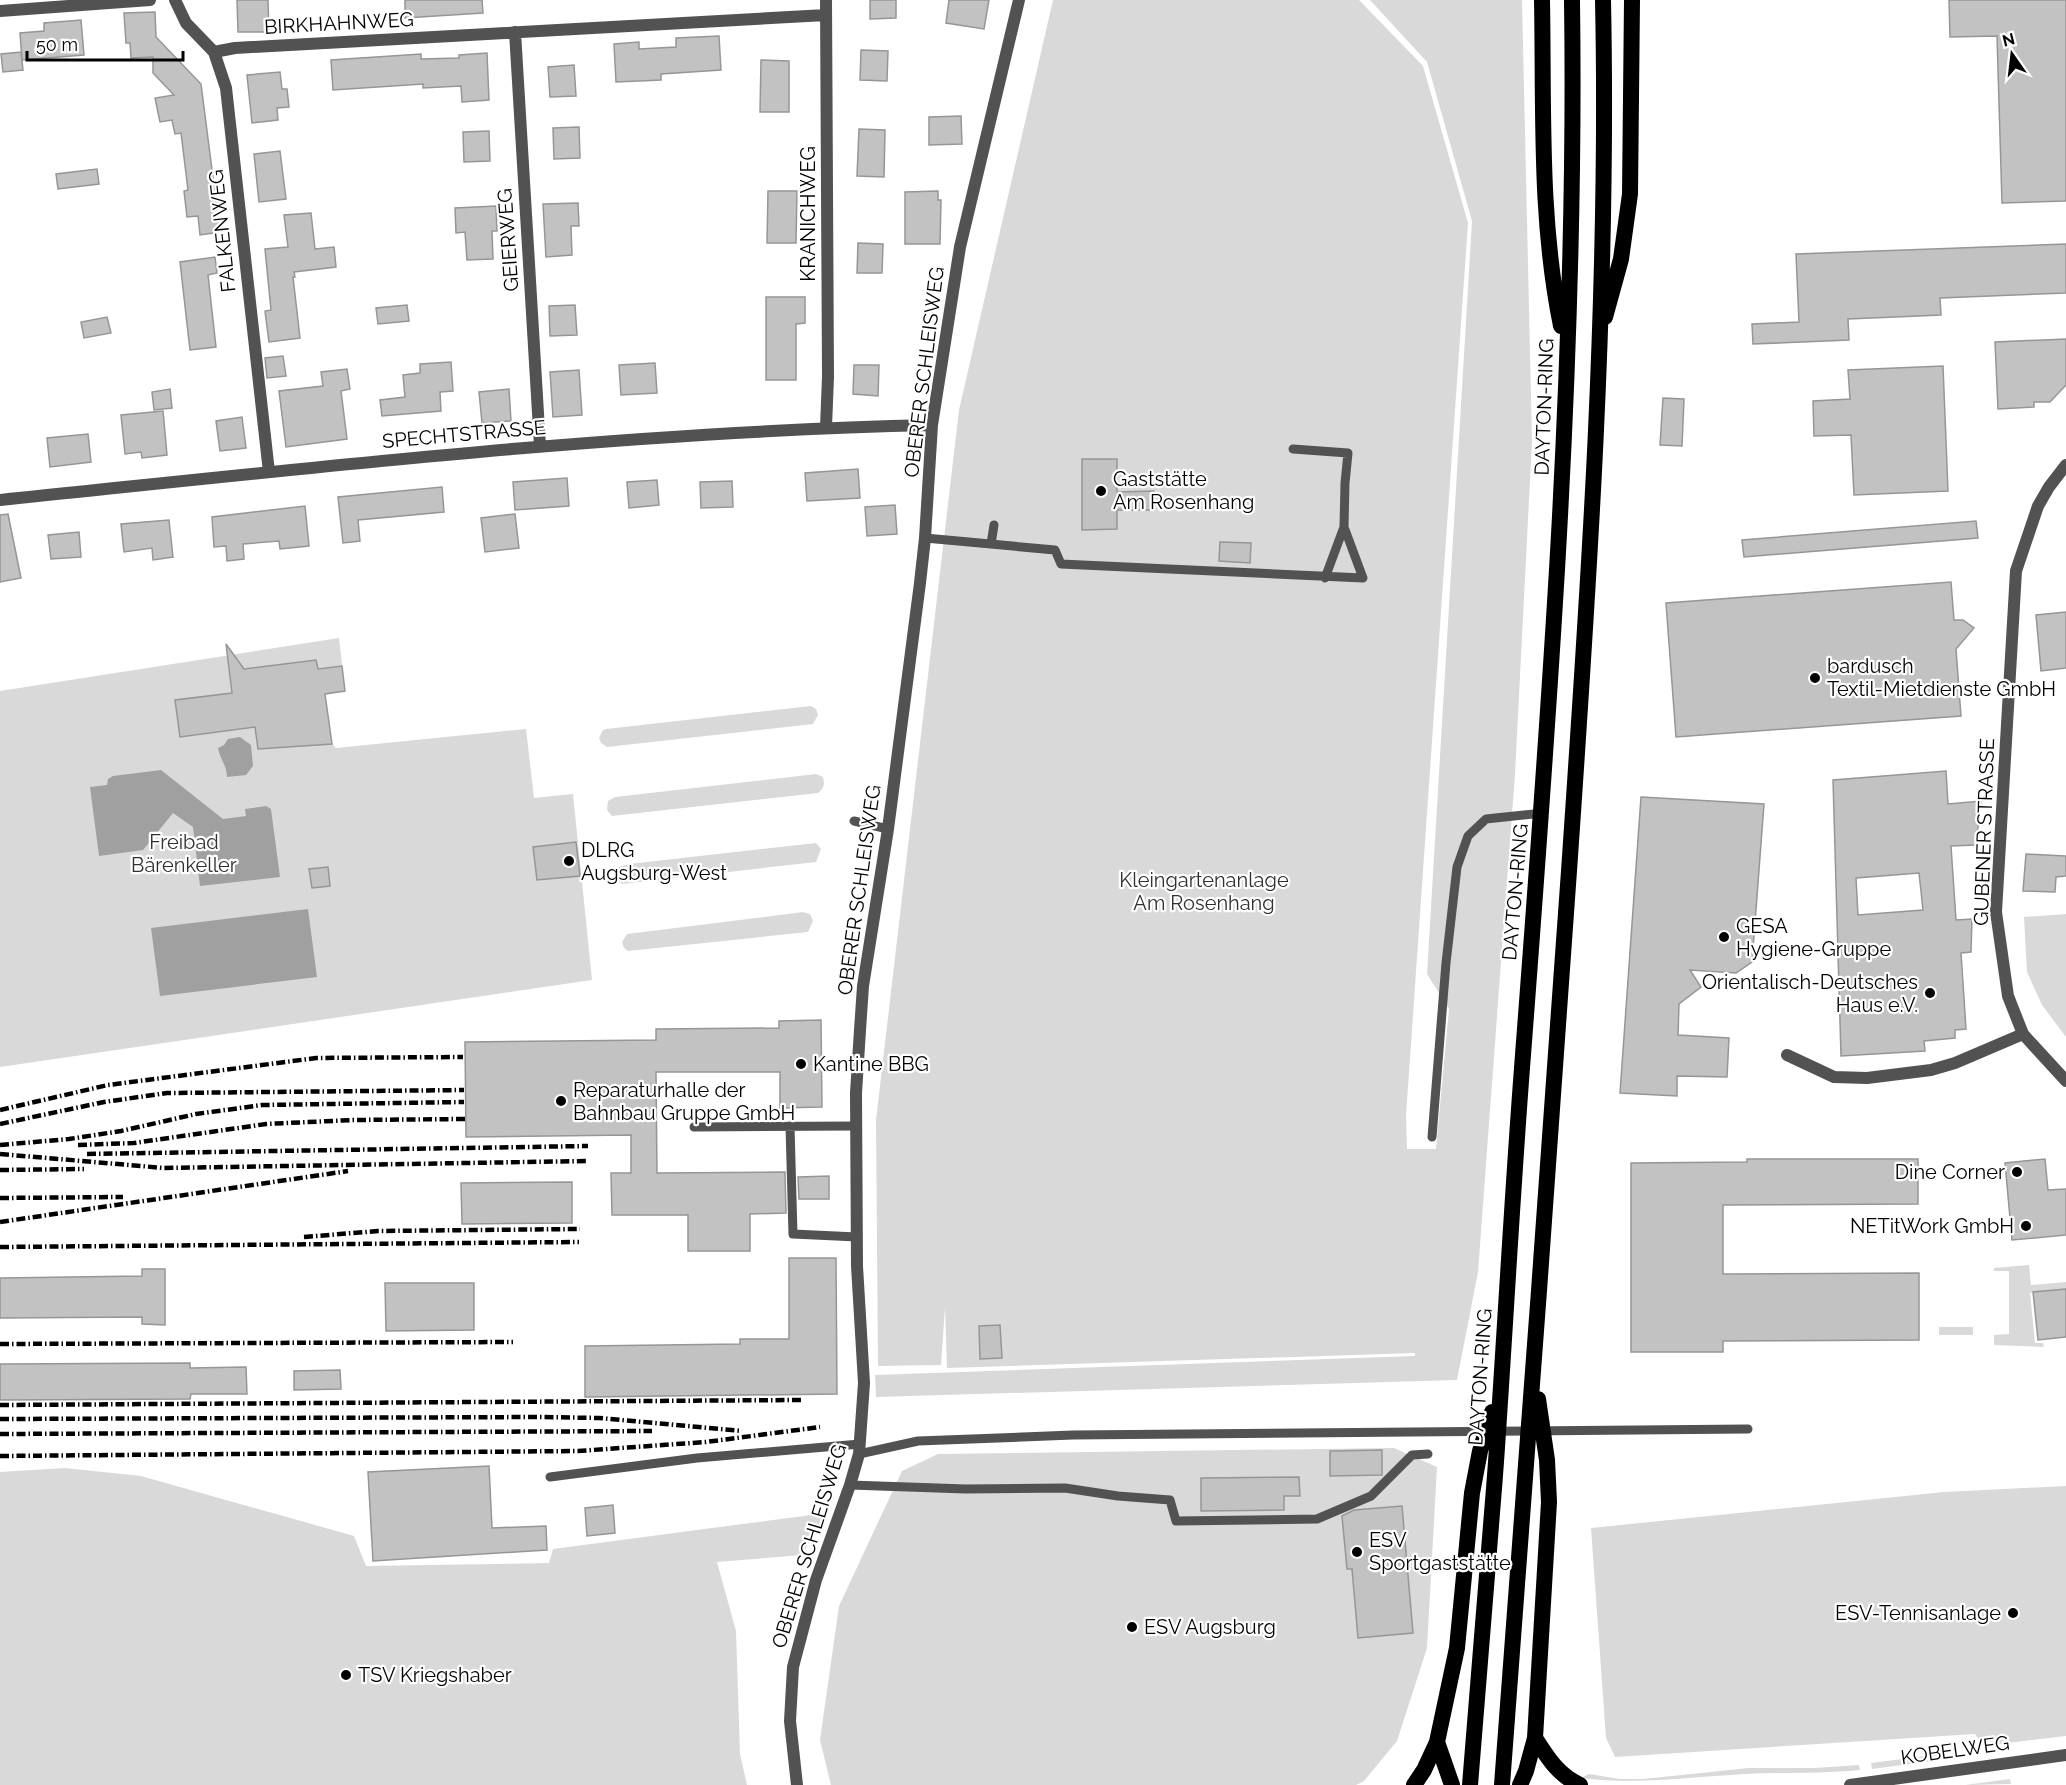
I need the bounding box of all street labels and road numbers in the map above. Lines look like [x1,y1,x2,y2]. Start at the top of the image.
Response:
street label: BIRKHAHNWEG [264,7,414,39]
street label: KRANICHWEG [796,146,820,282]
street label: FALKENWEG [204,168,240,294]
street label: GEIERWEG [492,188,524,292]
street label: OBERER SCHLEISWEG [899,265,949,479]
street label: DAYTON-RING [1530,338,1558,476]
street label: SPECHTSTRASSE [381,415,547,453]
street label: GUBENER STRASSE [1969,738,1999,926]
street label: OBERER SCHLEISWEG [832,783,886,997]
street label: DAYTON-RING [1497,823,1533,961]
street label: DAYTON-RING [1463,1308,1497,1446]
street label: OBERER SCHLEISWEG [766,1441,852,1651]
street label: KOBELWEG [1899,1731,2011,1769]

